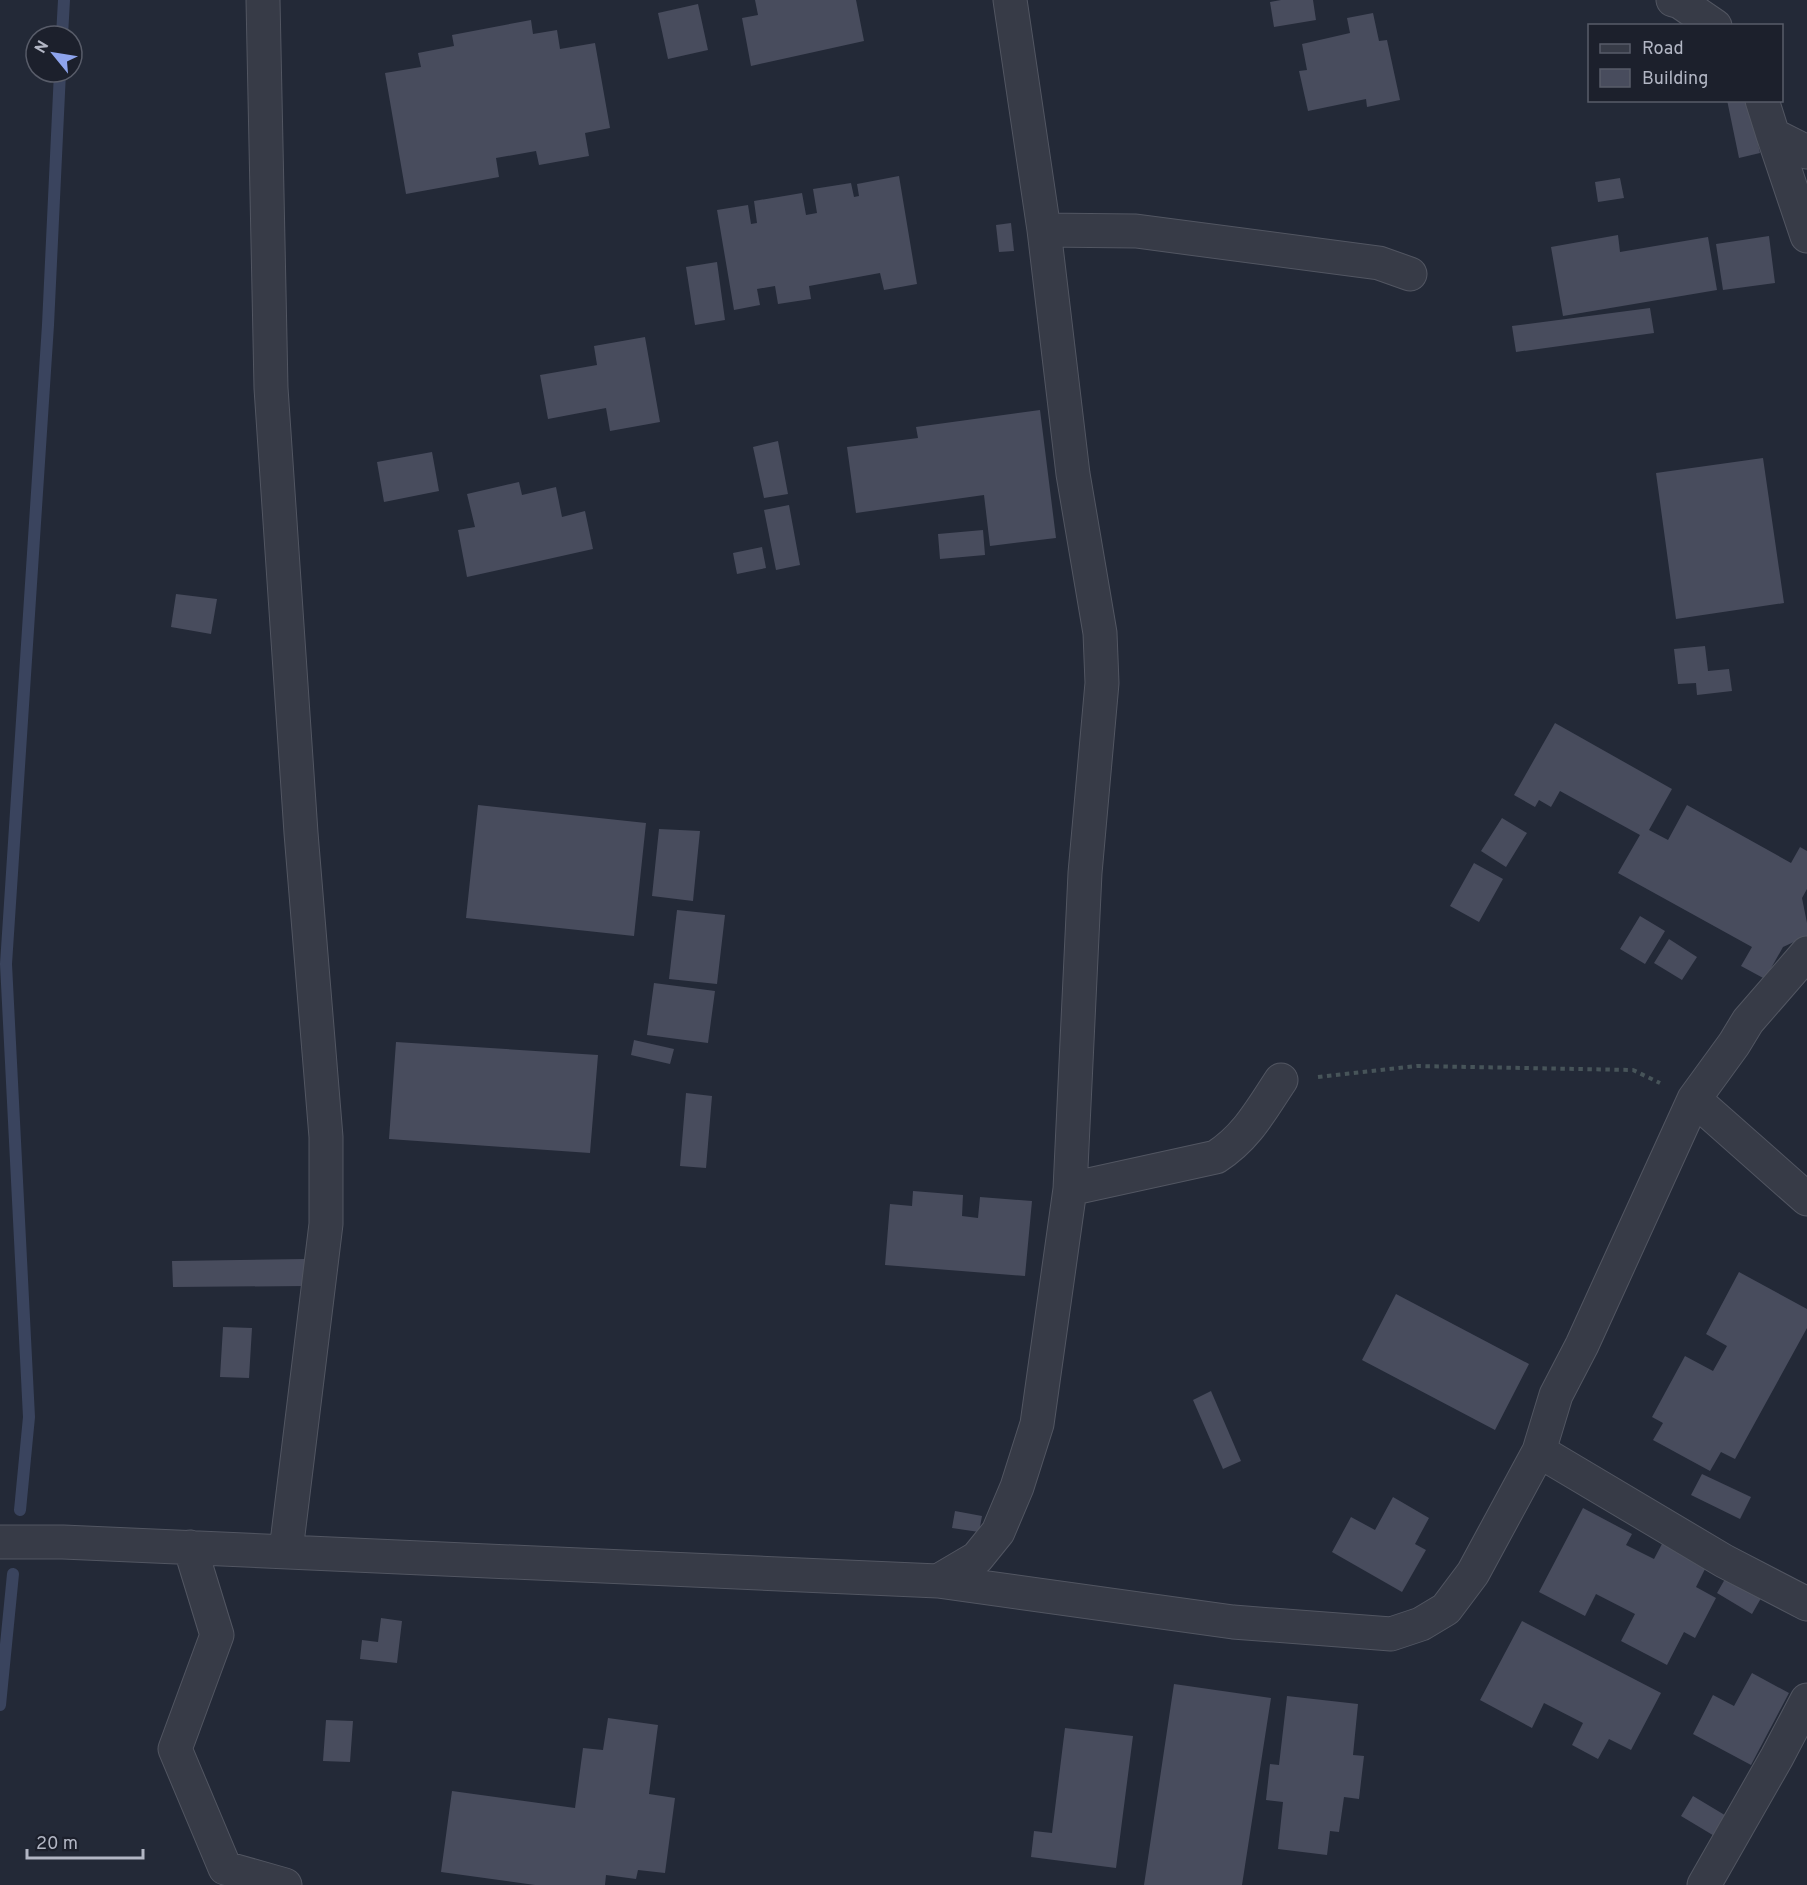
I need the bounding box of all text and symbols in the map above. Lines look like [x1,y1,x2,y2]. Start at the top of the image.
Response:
north arrow [24,24,84,84]
legend [1588,24,1783,102]
text: N [31,38,54,57]
text: Road [1642,38,1684,61]
text: Building [1642,68,1708,91]
scale bar [27,1822,142,1860]
text: 20 m [36,1833,78,1856]

